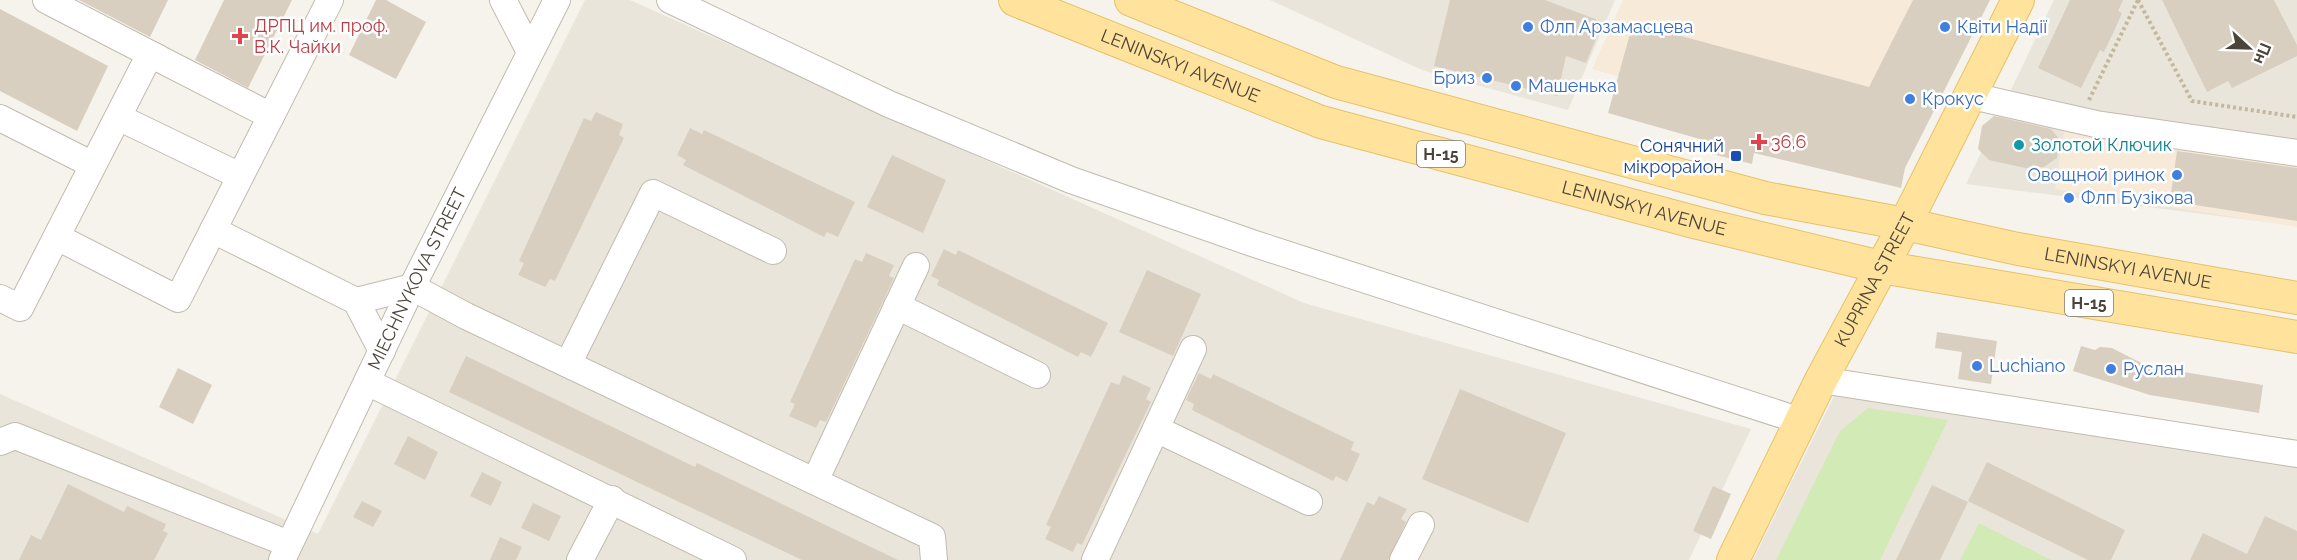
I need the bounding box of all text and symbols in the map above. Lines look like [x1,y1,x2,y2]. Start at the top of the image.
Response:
place label: ДРПЦ им. проф. В.К. Чайки [254,15,388,57]
place label: Флп Арзамасцева [1540,16,1693,37]
place label: Квіти Надії [1957,16,2047,37]
north arrow [2219,18,2279,78]
marker: Флп Арзамасцева [1521,20,1535,34]
marker: Квіти Надії [1938,20,1952,34]
street label: LENINSKYI AVENUE [1098,24,1263,107]
marker: ДРПЦ им. проф. В.К. Чайки [231,27,249,45]
text: Пн [2250,40,2275,67]
place label: Бриз [1433,67,1475,88]
marker: Бриз [1480,71,1494,85]
place label: Машенька [1528,75,1617,96]
marker: Машенька [1509,79,1523,93]
place label: Крокус [1922,88,1984,109]
marker: Крокус [1903,92,1917,106]
place label: 36,6 [1771,131,1807,152]
place label: Золотой Ключик [2031,134,2172,155]
place label: Сонячний мікрорайон [1623,135,1724,177]
marker: 36,6 [1752,135,1766,149]
marker: Золотой Ключик [2012,138,2026,152]
road number: Н-15 [1417,141,1465,167]
marker: Сонячний мікрорайон [1729,149,1743,163]
place label: Овощной ринок [2028,164,2165,185]
marker: Овощной ринок [2170,168,2184,182]
street label: LENINSKYI AVENUE [1560,176,1729,239]
street label: MIECHNYKOVA STREET [363,184,470,373]
place label: Флп Бузікова [2081,187,2193,208]
marker: Флп Бузікова [2062,191,2076,205]
street label: KUPRINA STREET [1830,209,1919,350]
street label: LENINSKYI AVENUE [2043,243,2213,293]
road number: Н-15 [2065,290,2113,316]
place label: Luchiano [1989,355,2066,376]
place label: Руслан [2123,358,2184,379]
marker: Luchiano [1970,359,1984,373]
marker: Руслан [2104,362,2118,376]

